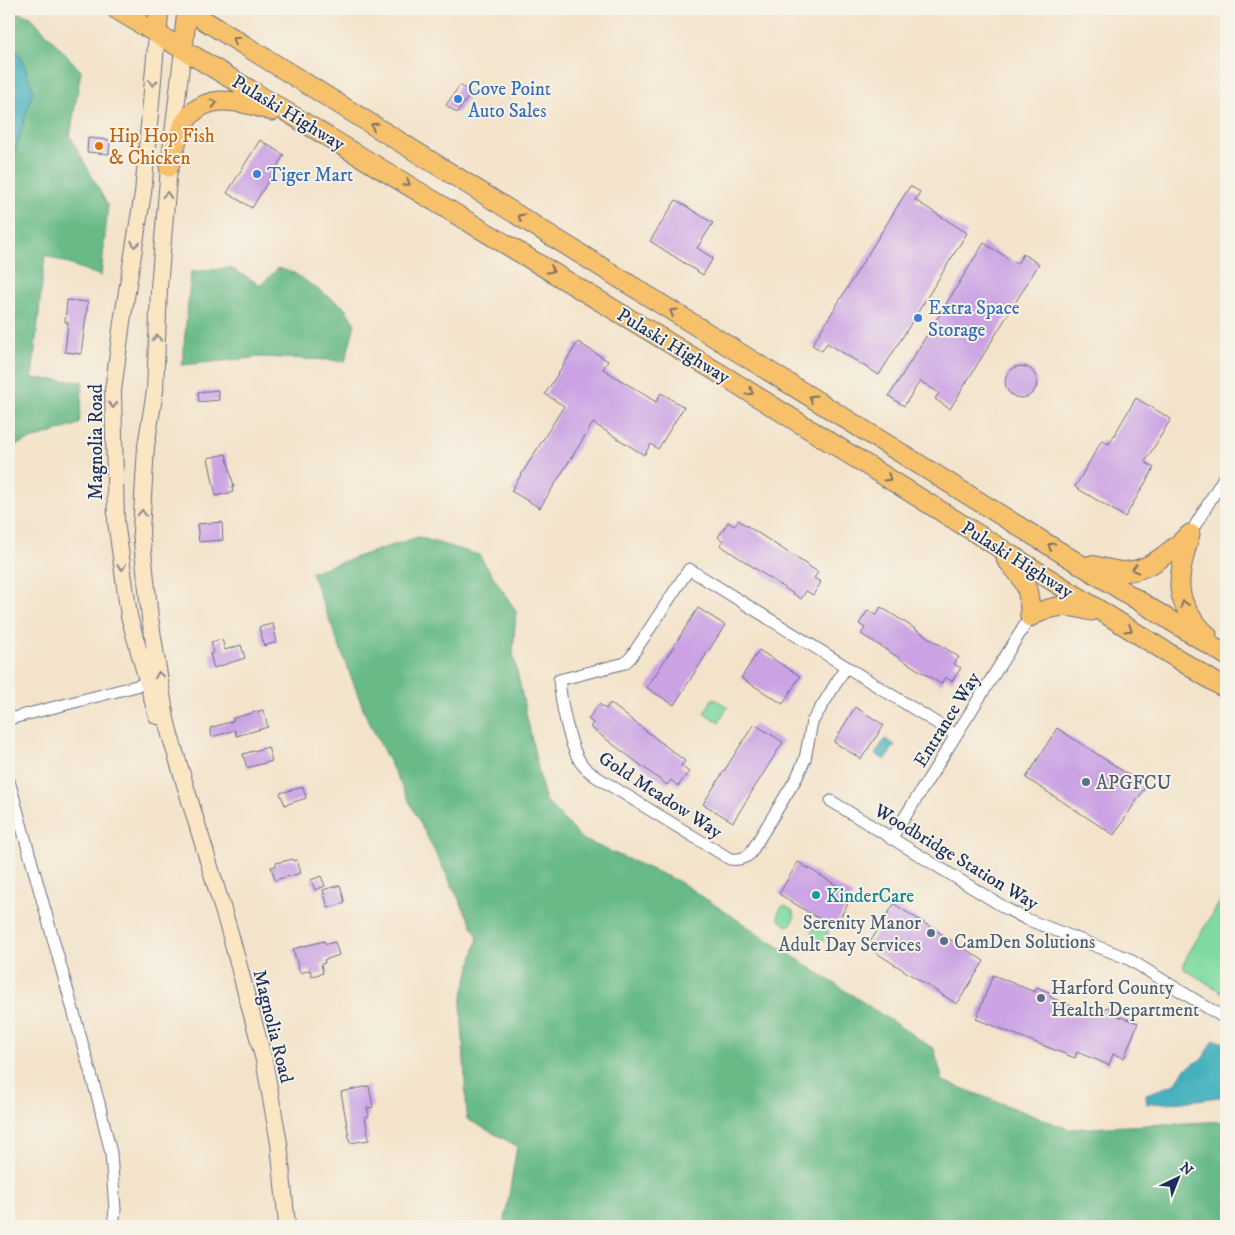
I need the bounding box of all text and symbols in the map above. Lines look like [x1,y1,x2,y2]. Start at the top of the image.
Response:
one-way arrow [233,37,242,47]
street label: Pulaski Highway [228,71,350,157]
place label: Cove Point Auto Sales [468,78,551,123]
one-way arrow [147,79,158,87]
marker: Cove Point Auto Sales [452,93,464,105]
one-way arrow [210,98,218,109]
one-way arrow [371,123,380,133]
place label: Hip Hop Fish & Chicken [109,125,215,170]
marker: Hip Hop Fish & Chicken [93,140,105,152]
place label: Tiger Mart [267,164,353,187]
marker: Tiger Mart [251,168,263,180]
one-way arrow [402,177,411,187]
one-way arrow [161,191,172,199]
one-way arrow [517,214,526,223]
one-way arrow [130,240,140,248]
one-way arrow [546,264,555,274]
place label: Extra Space Storage [928,297,1020,342]
street label: Pulaski Highway [613,304,735,390]
one-way arrow [670,309,679,318]
marker: Extra Space Storage [912,312,924,324]
one-way arrow [152,334,162,342]
street label: Magnolia Road [85,384,108,500]
one-way arrow [744,385,753,395]
one-way arrow [808,394,817,404]
one-way arrow [108,401,119,409]
one-way arrow [882,472,891,481]
one-way arrow [136,509,147,517]
street label: Pulaski Highway [957,517,1078,604]
one-way arrow [1047,543,1056,553]
one-way arrow [116,563,127,571]
one-way arrow [1131,563,1140,574]
one-way arrow [1179,600,1189,608]
one-way arrow [1124,622,1133,632]
street label: Entrance Way [909,667,986,772]
one-way arrow [155,670,165,679]
street label: Gold Meadow Way [594,747,727,844]
place label: APGFCU [1096,772,1172,795]
marker: APGFCU [1080,776,1092,788]
street label: Woodbridge Station Way [869,799,1043,916]
place label: KinderCare [826,885,914,908]
marker: KinderCare [810,889,822,901]
place label: Serenity Manor Adult Day Services [778,912,921,957]
marker: Serenity Manor Adult Day Services [925,927,937,939]
place label: CamDen Solutions [954,931,1095,954]
marker: CamDen Solutions [938,935,950,947]
street label: Magnolia Road [247,967,298,1086]
place label: Harford County Health Department [1051,977,1199,1022]
marker: Harford County Health Department [1035,992,1047,1004]
north arrow [1152,1152,1202,1202]
text: N [1176,1159,1197,1180]

